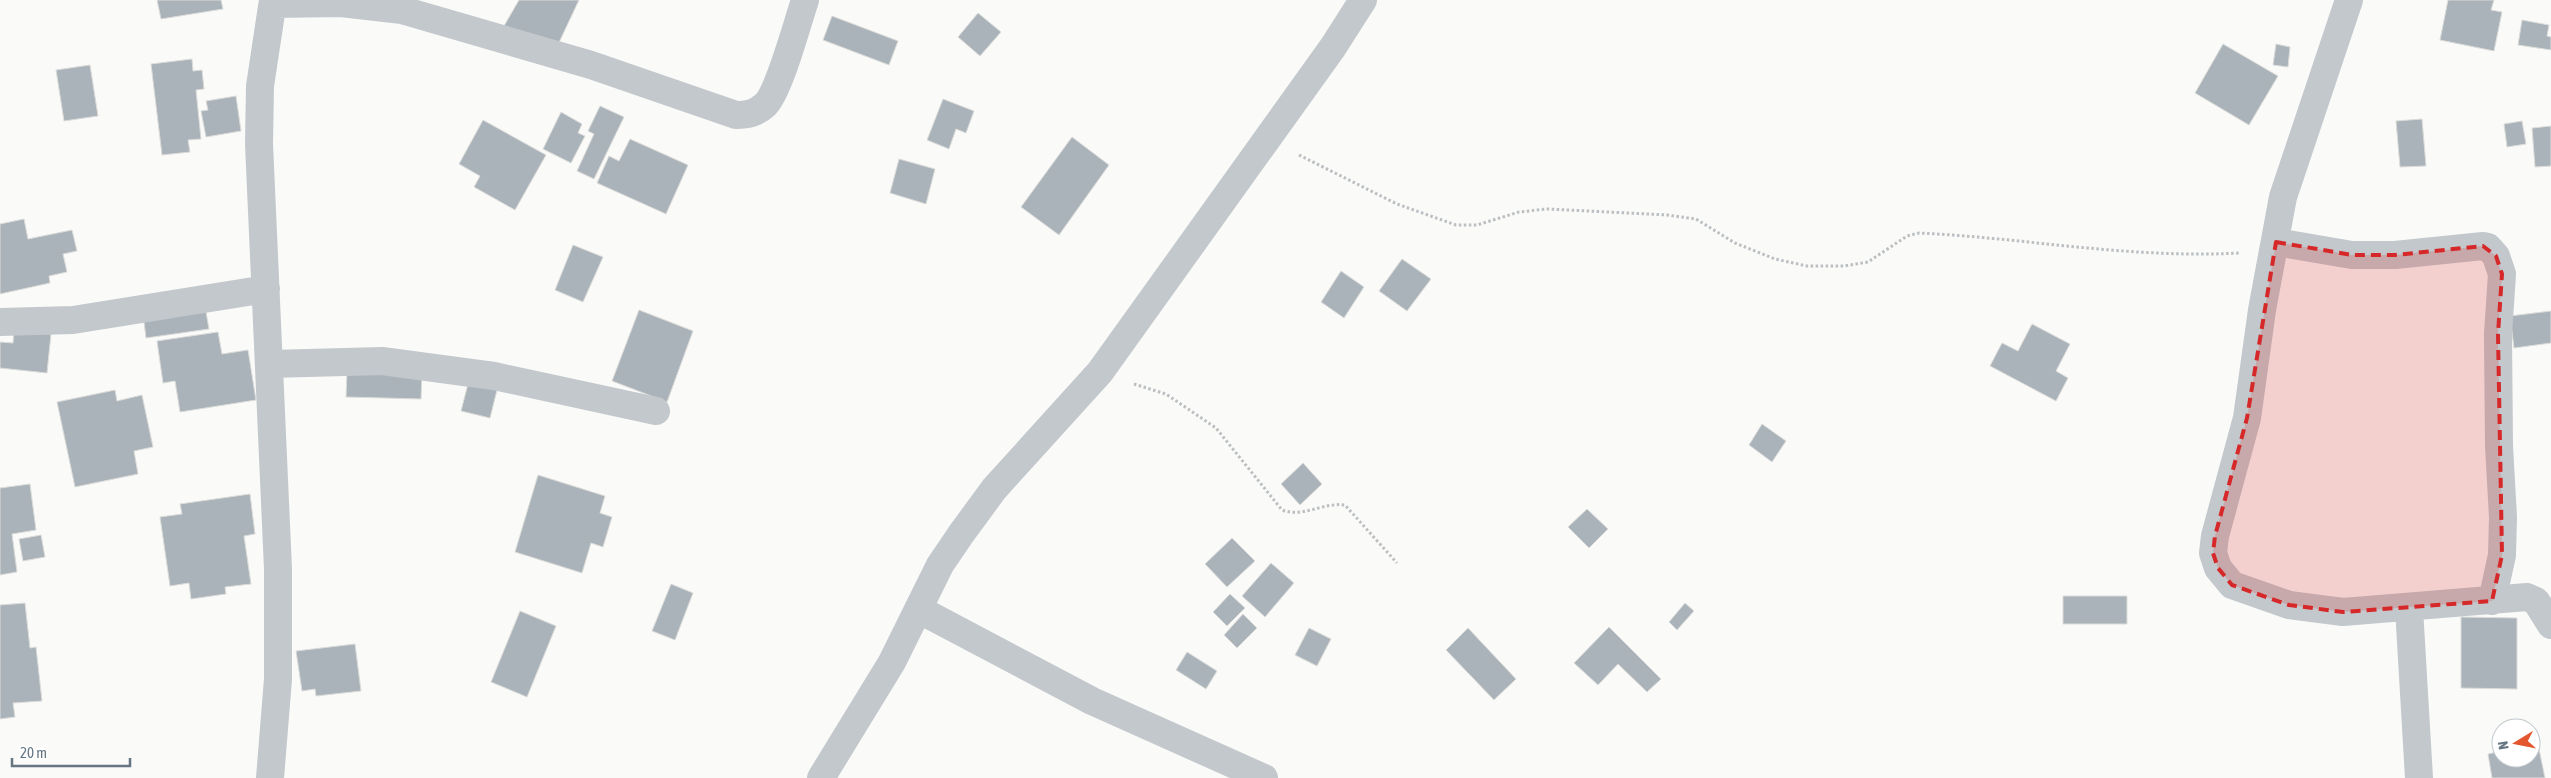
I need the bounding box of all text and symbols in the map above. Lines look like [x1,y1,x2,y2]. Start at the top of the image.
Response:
north arrow [2491,718,2541,768]
scale bar [12,736,130,768]
text: N [2495,740,2512,751]
text: 20 m [20,744,47,761]

